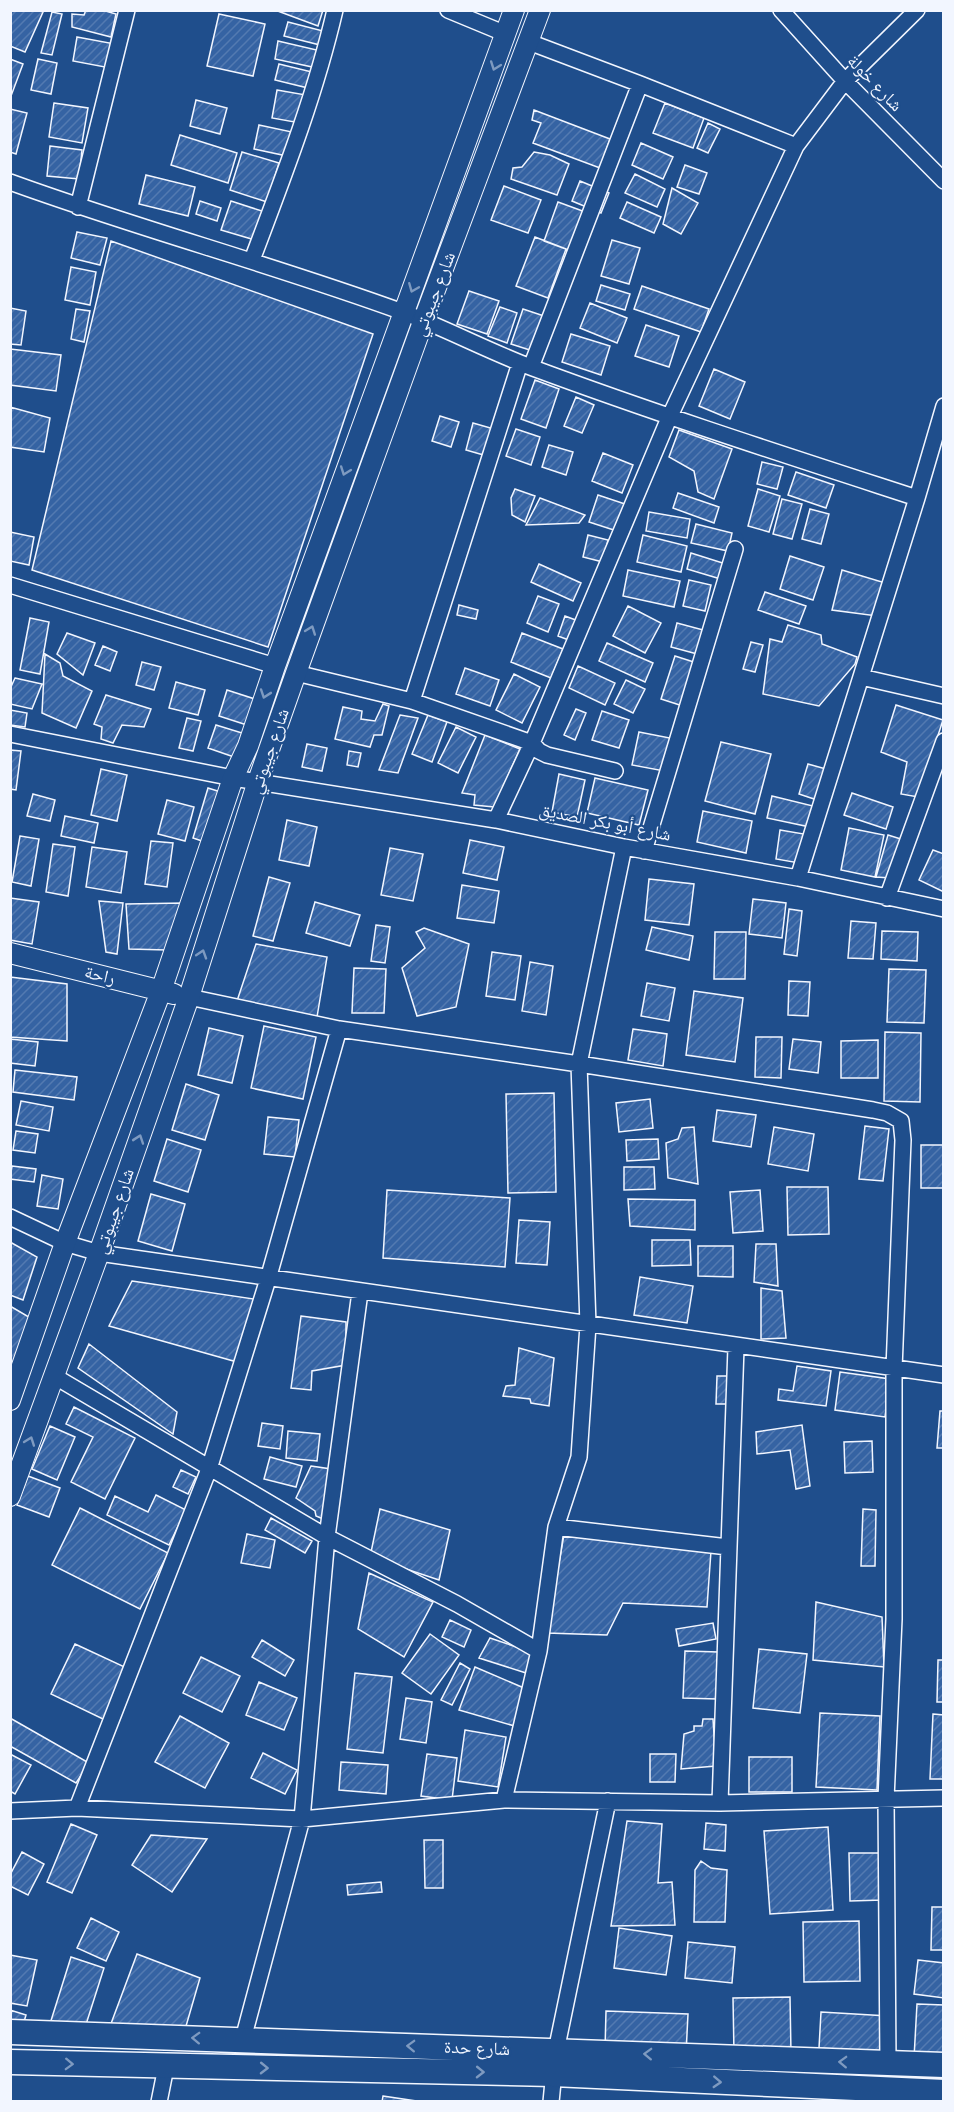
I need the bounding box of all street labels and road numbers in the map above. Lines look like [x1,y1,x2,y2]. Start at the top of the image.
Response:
street label: شارع خولة [843,50,907,116]
street label: شارع جيبوتي [408,249,464,341]
street label: شارع جيبوتي [244,705,297,798]
street label: شارع أبو بكر الصديق [537,798,673,846]
street label: راحة [83,961,118,988]
street label: شارع جيبوتي [89,1165,142,1258]
street label: شارع حدة [444,2036,510,2060]

